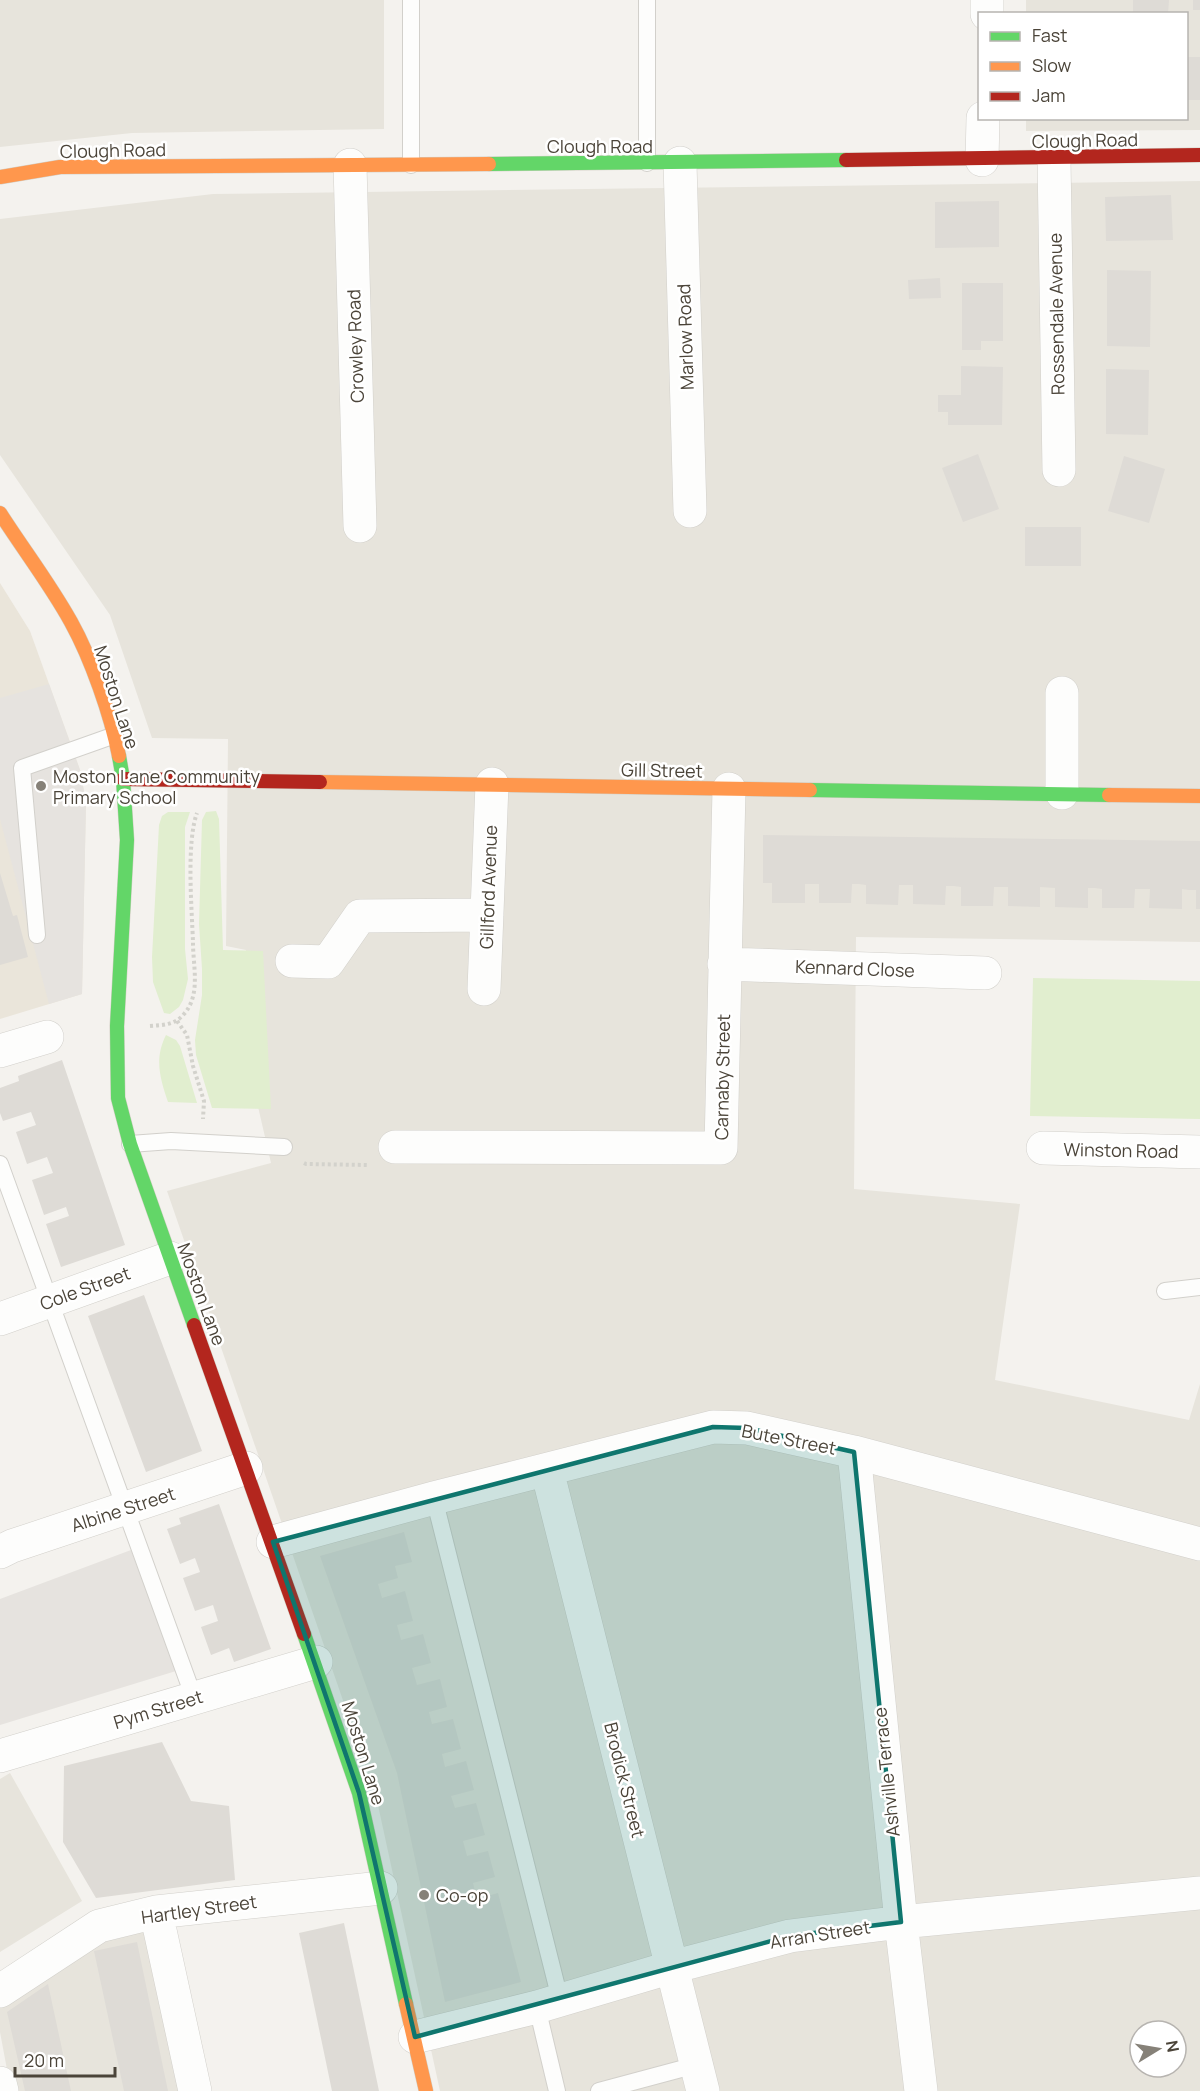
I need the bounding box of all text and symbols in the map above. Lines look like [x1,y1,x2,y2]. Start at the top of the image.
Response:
legend [978,12,1188,120]
text: Fast [1032,23,1067,47]
text: Slow [1032,53,1072,77]
text: Jam [1032,83,1066,107]
street label: Clough Road [1032,127,1138,153]
street label: Clough Road [547,134,653,158]
street label: Clough Road [60,137,166,163]
street label: Rossendale Avenue [1043,233,1069,395]
street label: Marlow Road [671,284,699,390]
street label: Crowley Road [341,289,369,403]
street label: Moston Lane [89,642,145,752]
street label: Gill Street [621,757,703,783]
place label: Moston Lane Community Primary School [53,764,260,809]
marker: Moston Lane Community Primary School [34,779,48,793]
street label: Gillford Avenue [474,825,502,949]
street label: Kennard Close [795,954,915,982]
street label: Carnaby Street [709,1014,735,1140]
street label: Winston Road [1063,1137,1179,1163]
street label: Moston Lane [172,1239,232,1349]
street label: Cole Street [36,1261,134,1315]
street label: Bute Street [740,1418,838,1460]
street label: Albine Street [68,1481,178,1537]
street label: Pym Street [110,1684,206,1734]
street label: Moston Lane [337,1698,391,1808]
street label: Ashville Terrace [867,1706,905,1838]
street label: Brodick Street [599,1720,651,1840]
place label: Co-op [436,1883,488,1907]
marker: Co-op [417,1888,431,1902]
street label: Hartley Street [140,1889,258,1929]
street label: Arran Street [768,1914,872,1954]
north arrow [1128,2019,1188,2079]
text: N [1161,2038,1185,2054]
scale bar [15,2040,116,2078]
text: 20 m [24,2048,64,2072]

